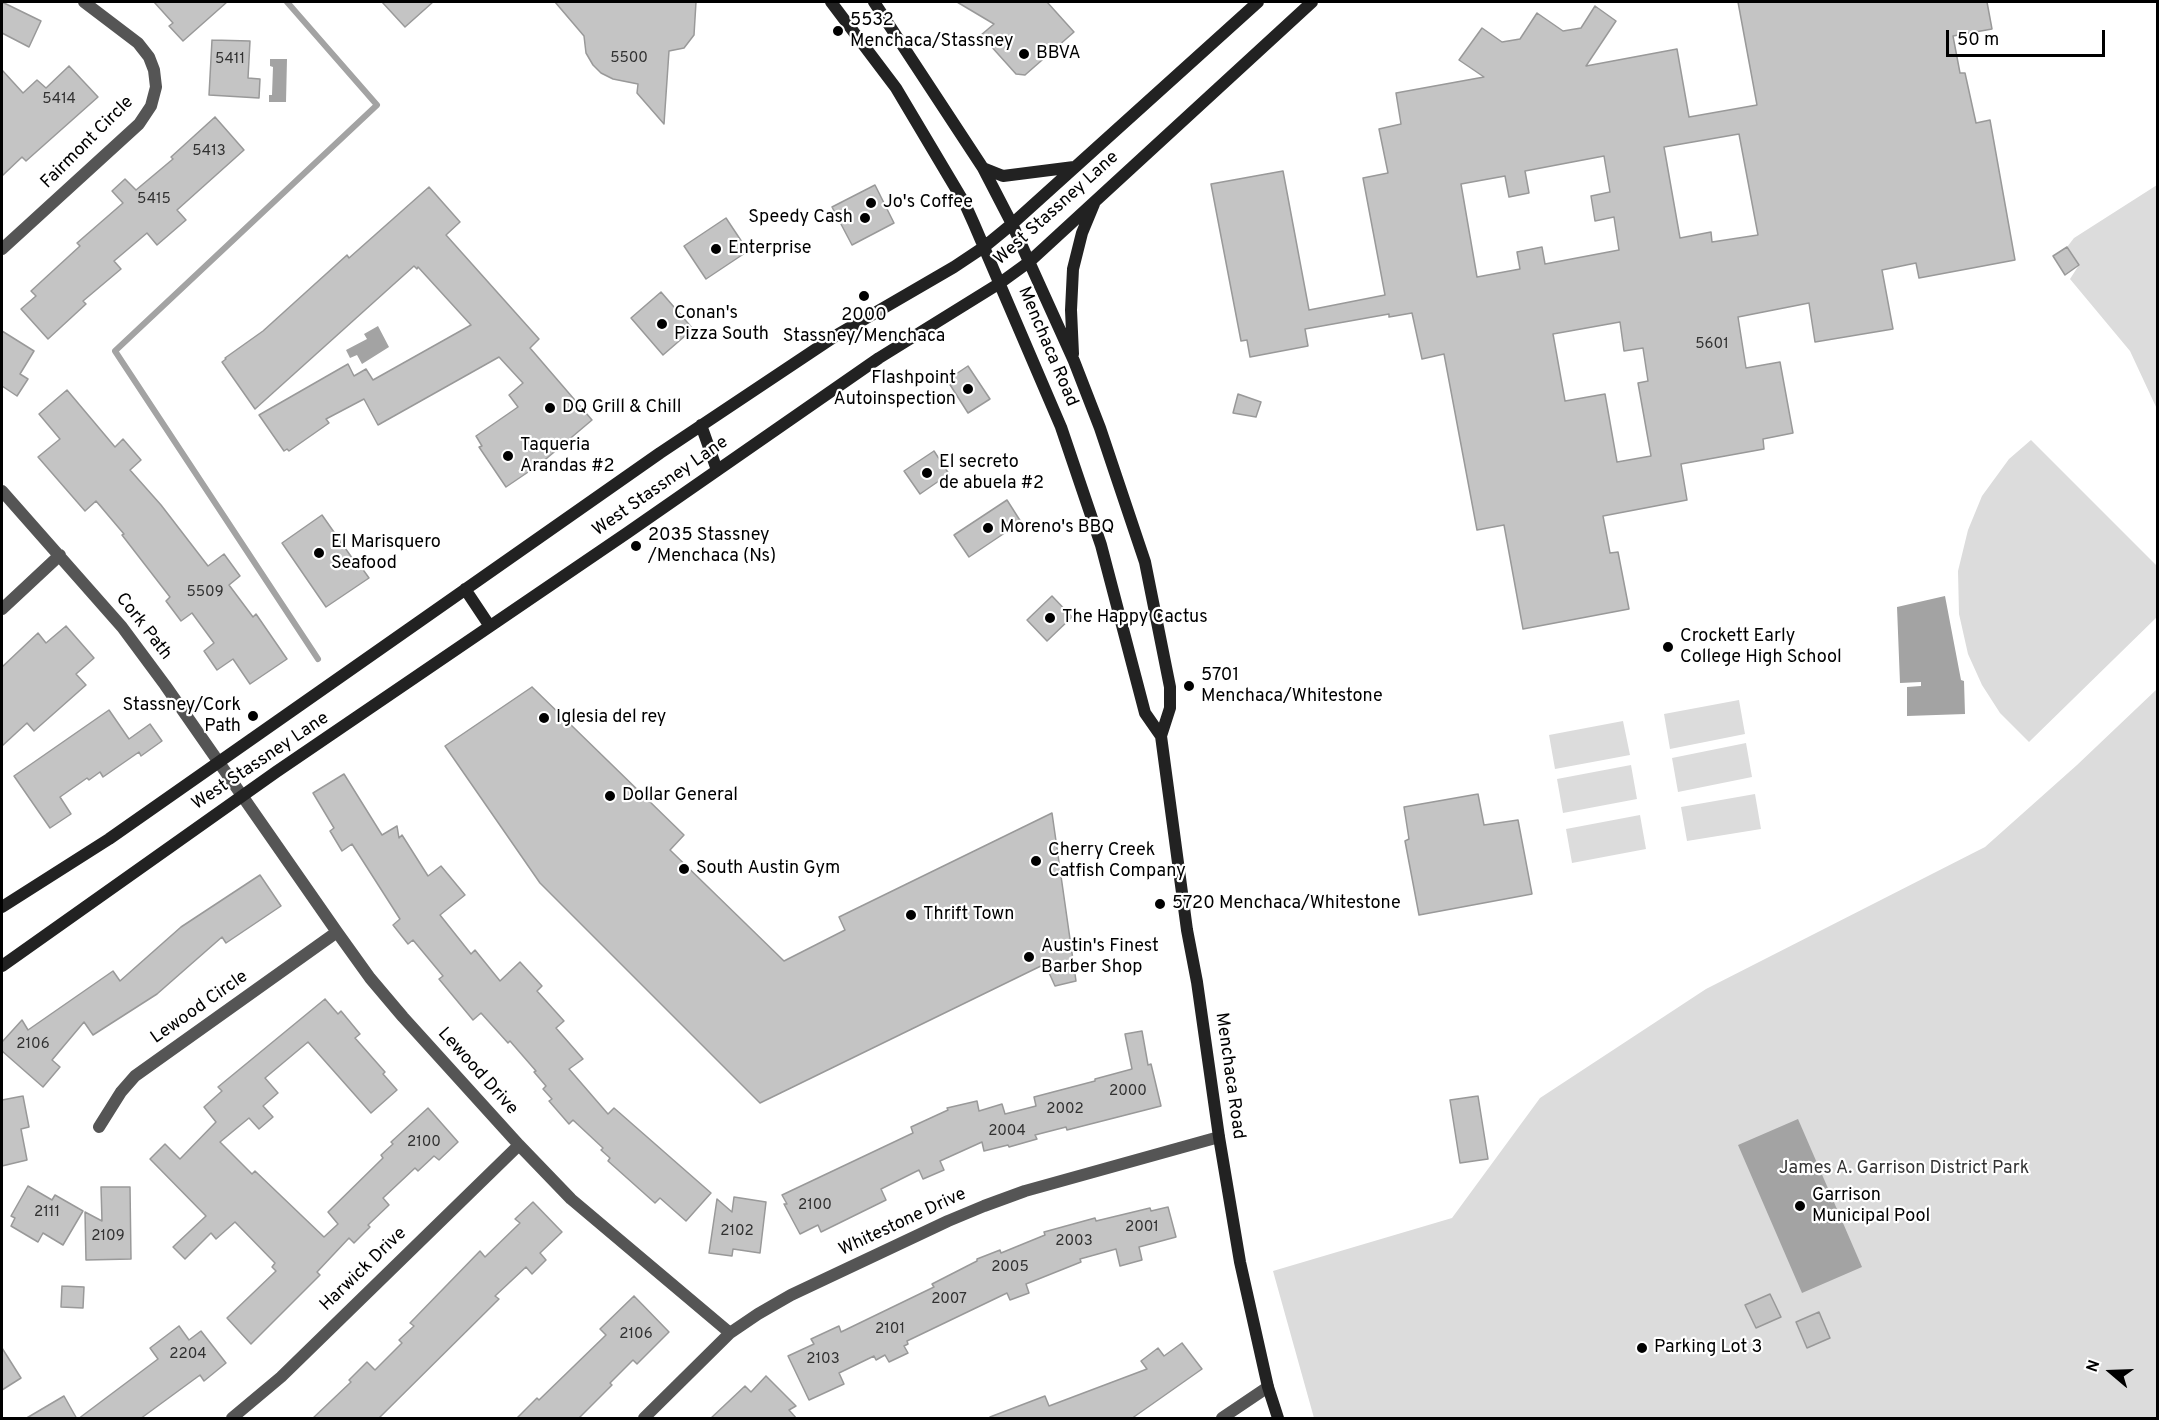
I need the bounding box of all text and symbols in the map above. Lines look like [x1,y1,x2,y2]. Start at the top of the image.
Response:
place label: 5532 Menchaca/Stassney [850,10,1013,52]
scale bar [1949,18,2108,56]
marker: 5532 Menchaca/Stassney [831,24,845,38]
text: 50 m [1957,29,1999,52]
place label: BBVA [1036,43,1081,65]
marker: BBVA [1017,47,1031,61]
house number: 5500 [610,50,648,68]
house number: 5411 [215,51,245,69]
house number: 5414 [42,91,76,109]
street label: Fairmont Circle [37,92,139,194]
house number: 5413 [192,143,226,161]
street label: West Stassney Lane [990,147,1124,271]
house number: 5415 [137,191,171,209]
place label: Jo's Coffee [883,192,973,214]
marker: Jo's Coffee [864,196,878,210]
place label: Speedy Cash [748,207,853,229]
marker: Speedy Cash [858,211,872,225]
place label: Enterprise [728,238,811,260]
marker: Enterprise [709,242,723,256]
street label: Menchaca Road [1012,284,1082,410]
marker: 2000 Stassney/Menchaca [857,289,871,303]
place label: Conan's Pizza South [674,303,769,346]
place label: 2000 Stassney/Menchaca [783,305,945,348]
marker: Conan's Pizza South [655,317,669,331]
house number: 5601 [1695,336,1729,354]
place label: Flashpoint Autoinspection [834,368,956,410]
marker: Flashpoint Autoinspection [961,382,975,396]
place label: DQ Grill & Chill [562,397,681,419]
marker: DQ Grill & Chill [543,401,557,415]
street label: West Stassney Lane [589,432,733,542]
place label: Taqueria Arandas #2 [520,435,615,478]
marker: Taqueria Arandas #2 [501,449,515,463]
place label: El secreto de abuela #2 [939,452,1044,494]
marker: El secreto de abuela #2 [920,466,934,480]
place label: Moreno's BBQ [1000,517,1114,539]
marker: Moreno's BBQ [981,521,995,535]
place label: 2035 Stassney /Menchaca (Ns) [648,525,776,568]
place label: El Marisquero Seafood [331,532,441,574]
marker: 2035 Stassney /Menchaca (Ns) [629,539,643,553]
marker: El Marisquero Seafood [312,546,326,560]
house number: 5509 [186,584,224,602]
street label: Cork Path [110,589,176,665]
place label: The Happy Cactus [1062,607,1208,629]
marker: The Happy Cactus [1043,611,1057,625]
place label: Crockett Early College High School [1680,626,1842,668]
marker: Crockett Early College High School [1661,640,1675,654]
place label: 5701 Menchaca/Whitestone [1201,665,1383,708]
marker: 5701 Menchaca/Whitestone [1182,679,1196,693]
place label: Stassney/Cork Path [122,695,241,738]
place label: Iglesia del rey [556,707,666,729]
street label: West Stassney Lane [188,708,334,816]
marker: Stassney/Cork Path [246,709,260,723]
marker: Iglesia del rey [537,711,551,725]
place label: Dollar General [622,785,738,807]
marker: Dollar General [603,789,617,803]
place label: Cherry Creek Catfish Company [1048,840,1186,882]
marker: Cherry Creek Catfish Company [1029,854,1043,868]
place label: South Austin Gym [696,858,840,880]
marker: South Austin Gym [677,862,691,876]
place label: 5720 Menchaca/Whitestone [1172,893,1401,915]
marker: 5720 Menchaca/Whitestone [1153,897,1167,911]
place label: Thrift Town [923,904,1014,926]
marker: Thrift Town [904,908,918,922]
place label: Austin's Finest Barber Shop [1041,936,1159,978]
marker: Austin's Finest Barber Shop [1022,950,1036,964]
street label: Lewood Circle [147,967,253,1049]
street label: Menchaca Road [1209,1011,1249,1141]
street label: Lewood Drive [432,1024,522,1120]
house number: 2106 [16,1036,50,1054]
house number: 2000 [1109,1083,1147,1101]
house number: 2002 [1046,1101,1084,1119]
house number: 2004 [988,1123,1026,1141]
house number: 2100 [407,1134,441,1152]
park label: James A. Garrison District Park [1779,1158,2029,1180]
street label: Whitestone Drive [836,1184,970,1262]
place label: Garrison Municipal Pool [1812,1185,1930,1228]
house number: 2100 [798,1197,832,1215]
marker: Garrison Municipal Pool [1793,1199,1807,1213]
house number: 2111 [34,1204,60,1222]
house number: 2001 [1125,1219,1159,1237]
street label: Harwick Drive [316,1223,412,1317]
house number: 2102 [720,1223,754,1241]
house number: 2109 [91,1228,125,1246]
house number: 2003 [1055,1233,1093,1251]
house number: 2005 [991,1259,1029,1277]
house number: 2007 [931,1291,967,1309]
house number: 2101 [875,1321,905,1339]
house number: 2106 [619,1326,653,1344]
place label: Parking Lot 3 [1654,1337,1762,1359]
marker: Parking Lot 3 [1635,1341,1649,1355]
north arrow [2081,1342,2141,1402]
house number: 2204 [169,1346,207,1364]
house number: 2103 [806,1351,840,1369]
text: N [2083,1357,2105,1375]

